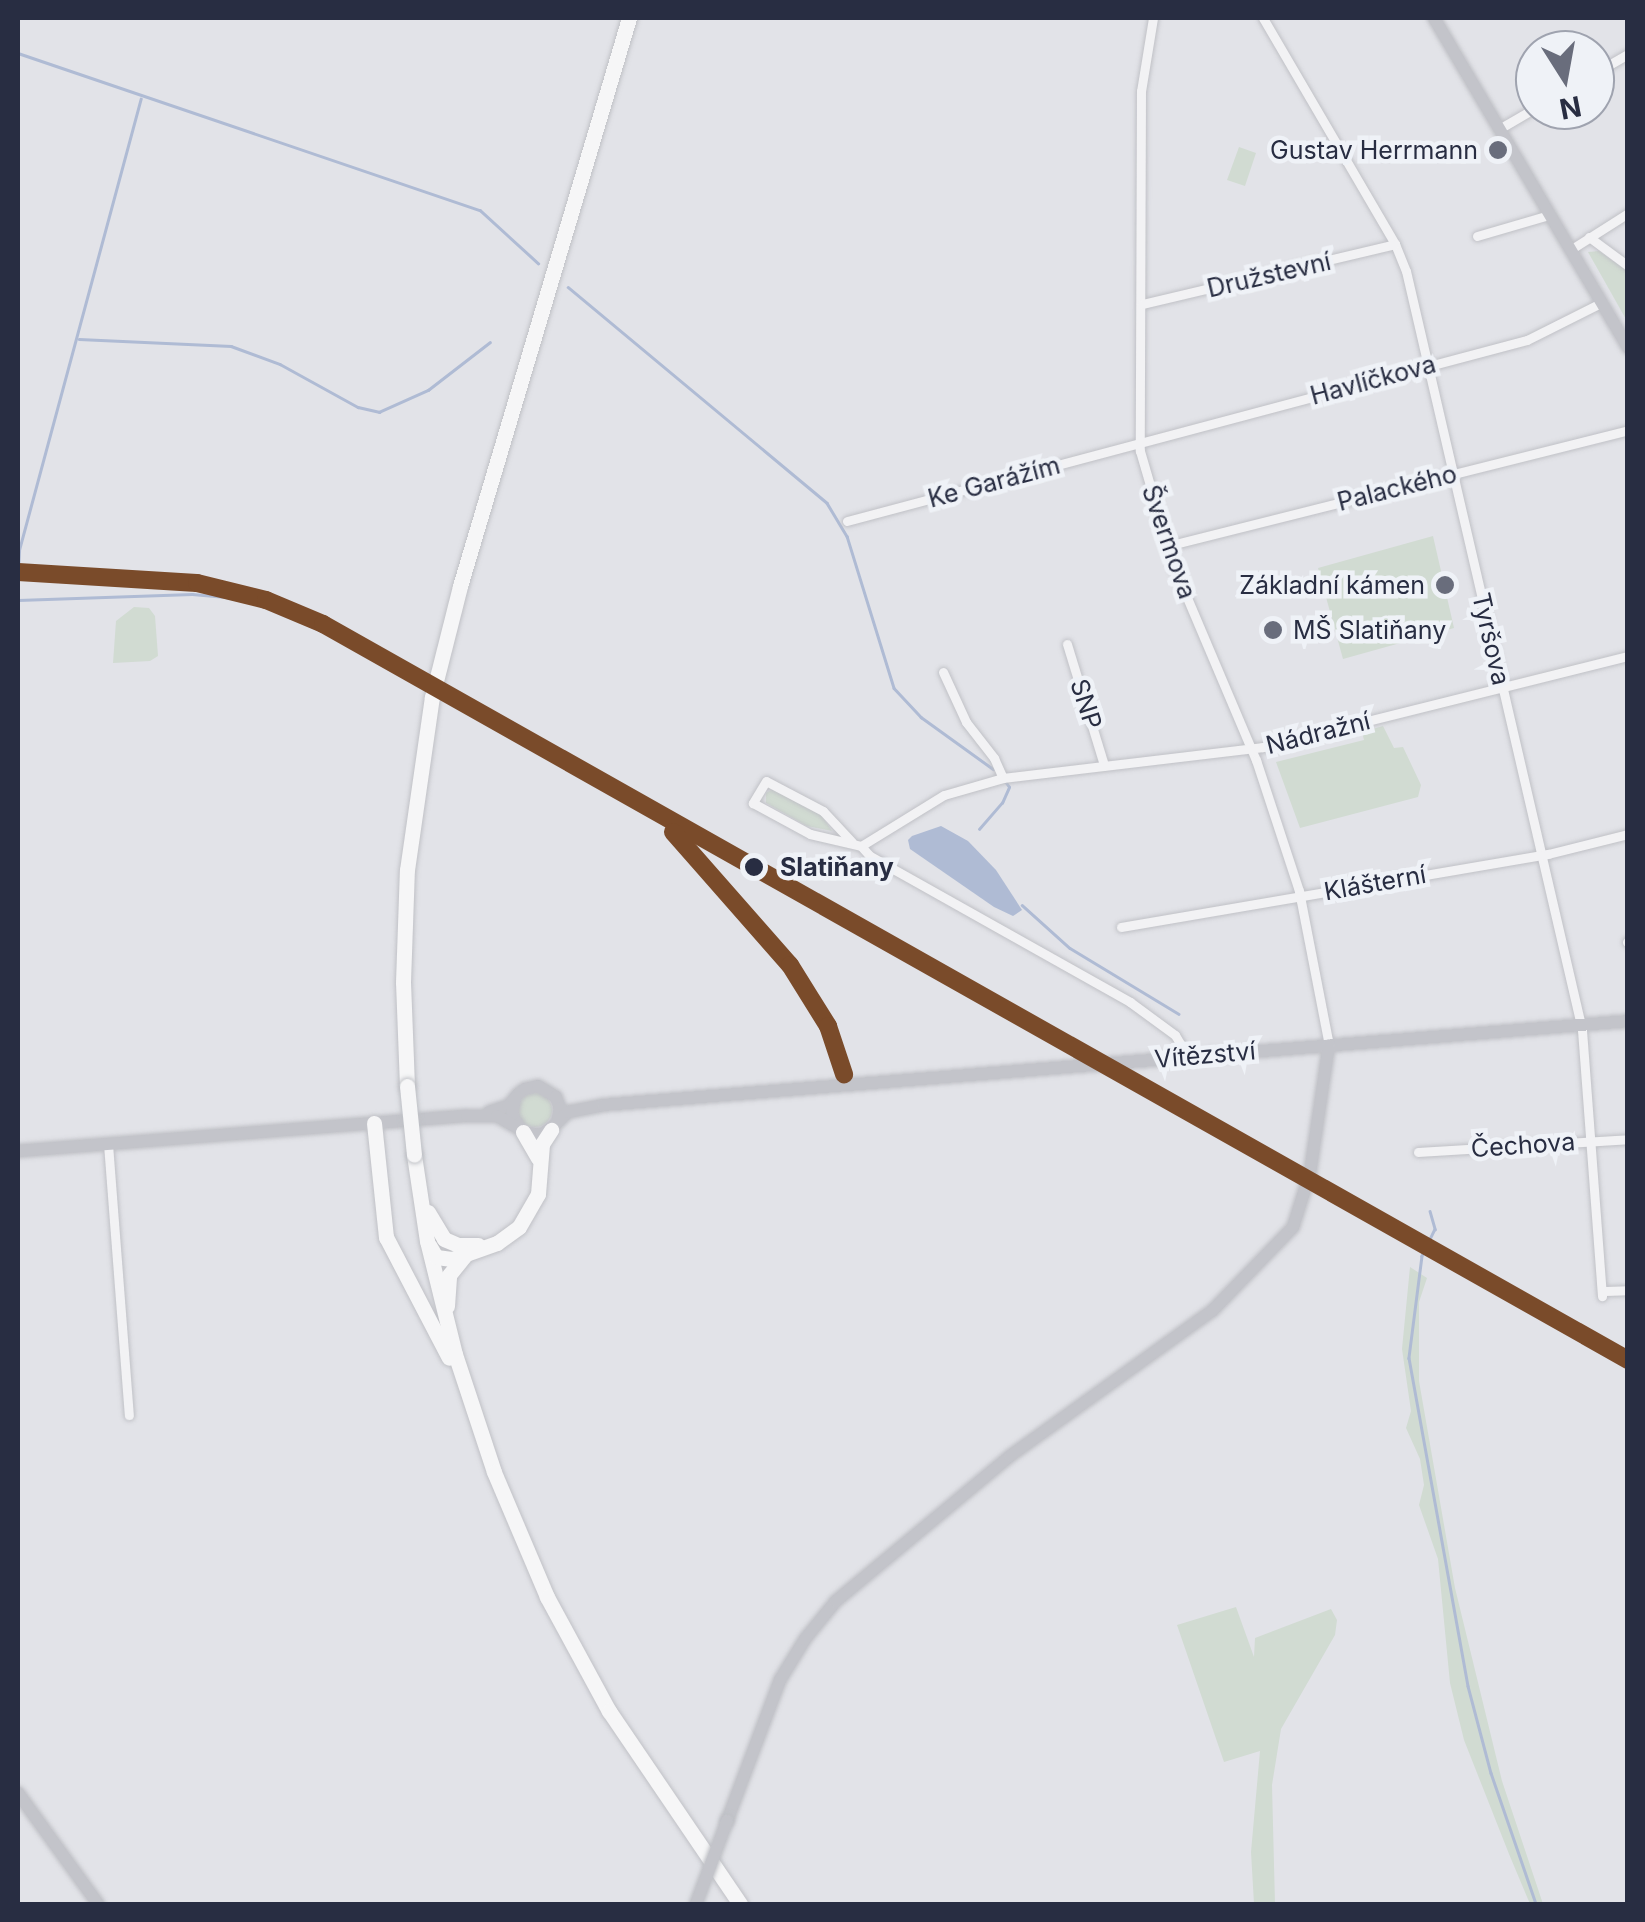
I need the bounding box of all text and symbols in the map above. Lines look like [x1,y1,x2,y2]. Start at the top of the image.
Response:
north arrow [1515,30,1615,130]
text: N [1557,89,1584,126]
place label: Gustav Herrmann [1270,135,1478,165]
marker: Gustav Herrmann [1487,139,1509,161]
street label: Družstevní [1204,246,1334,304]
street label: Havlíčkova [1307,349,1439,411]
street label: Ke Garážím [925,450,1063,514]
street label: Palackého [1334,459,1460,517]
street label: Švermova [1136,481,1202,603]
place label: Základní kámen [1239,570,1425,600]
marker: Základní kámen [1434,574,1456,596]
street label: Tyršova [1466,590,1516,688]
place label: MŠ Slatiňany [1293,615,1446,645]
marker: MŠ Slatiňany [1262,619,1284,641]
street label: SNP [1064,675,1108,733]
street label: Nádražní [1263,706,1373,760]
marker: Slatiňany [737,850,771,884]
place label: Slatiňany [780,852,894,882]
street label: Klášterní [1322,859,1428,907]
street label: Vítězství [1153,1036,1257,1074]
street label: Čechova [1470,1126,1576,1164]

